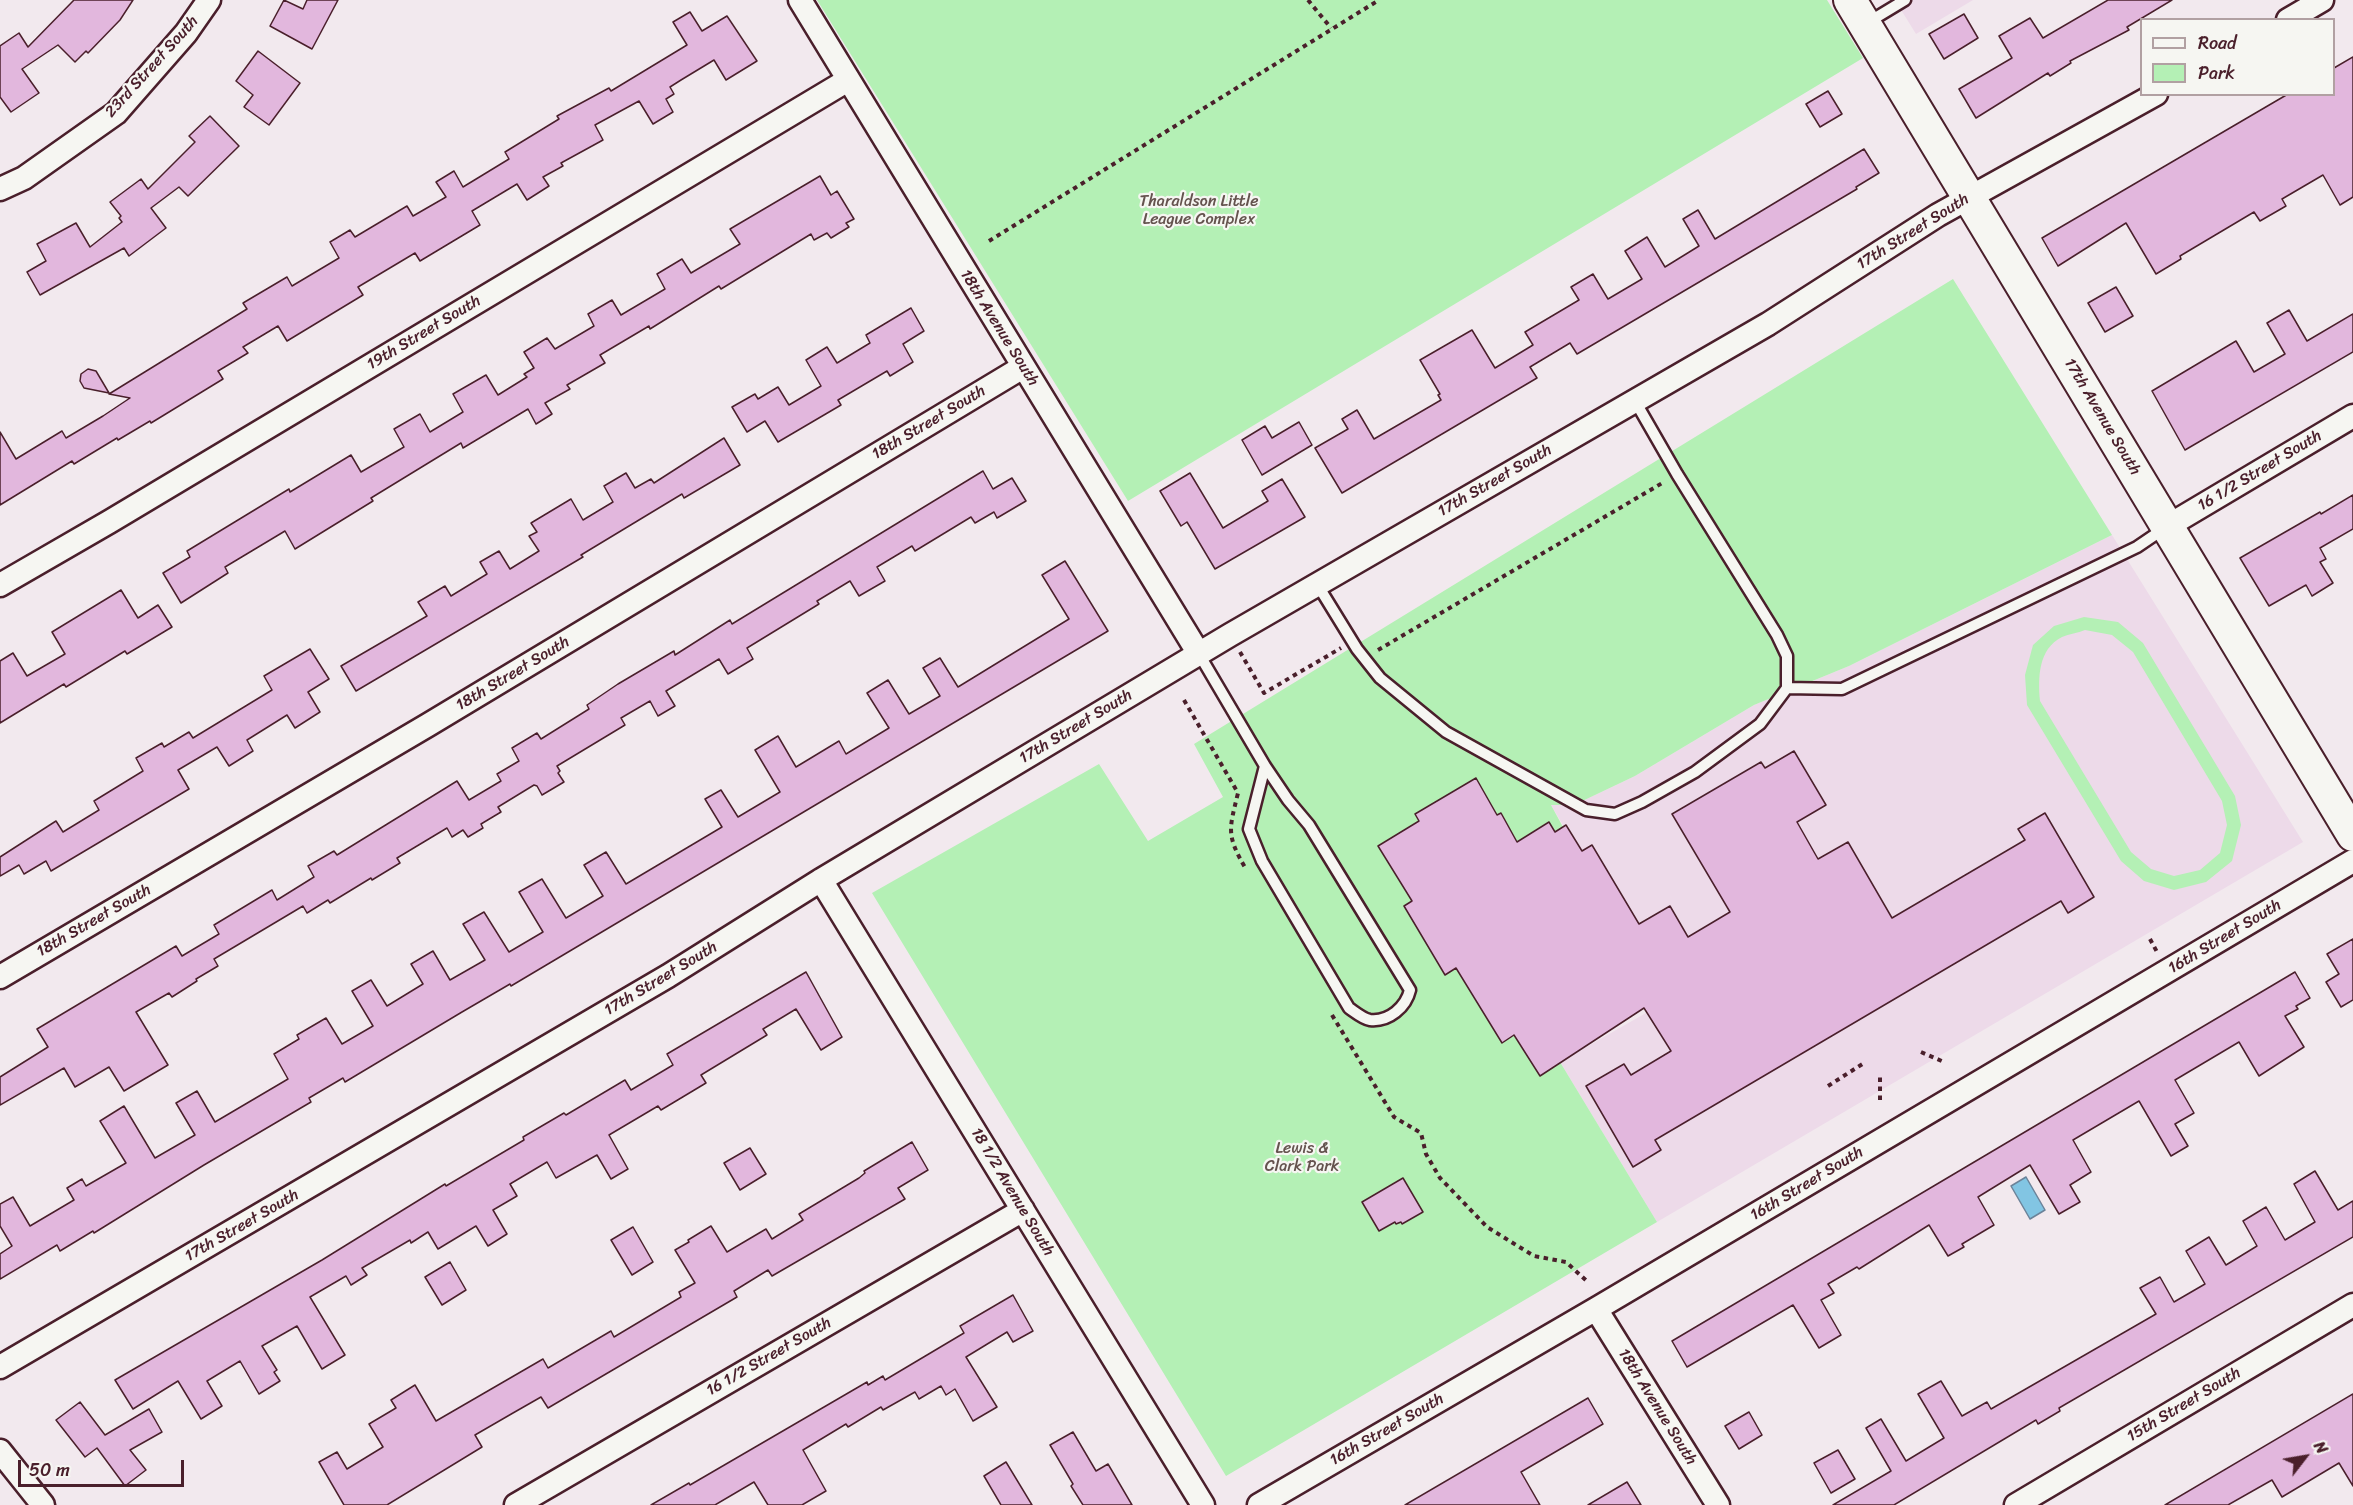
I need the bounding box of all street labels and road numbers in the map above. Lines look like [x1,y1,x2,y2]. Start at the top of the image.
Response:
street label: 23rd Street South [101,12,203,122]
street label: 17th Street South [1854,190,1972,274]
street label: 18th Avenue South [956,266,1042,390]
street label: 19th Street South [364,292,484,374]
street label: 17th Avenue South [2060,355,2144,479]
street label: 18th Street South [869,382,989,464]
street label: 16 1/2 Street South [2195,426,2325,516]
street label: 17th Street South [1435,441,1555,521]
street label: 18th Street South [453,633,573,715]
street label: 17th Street South [1016,686,1136,768]
street label: 18th Street South [33,880,155,962]
street label: 16th Street South [2165,896,2285,978]
street label: 17th Street South [601,938,721,1020]
street label: 18 1/2 Avenue South [966,1124,1058,1260]
street label: 16th Street South [1747,1143,1867,1225]
street label: 17th Street South [182,1186,302,1266]
street label: 16 1/2 Street South [703,1313,835,1401]
street label: 18th Avenue South [1614,1345,1700,1469]
street label: 15th Street South [2124,1364,2244,1446]
street label: 16th Street South [1327,1390,1447,1470]

